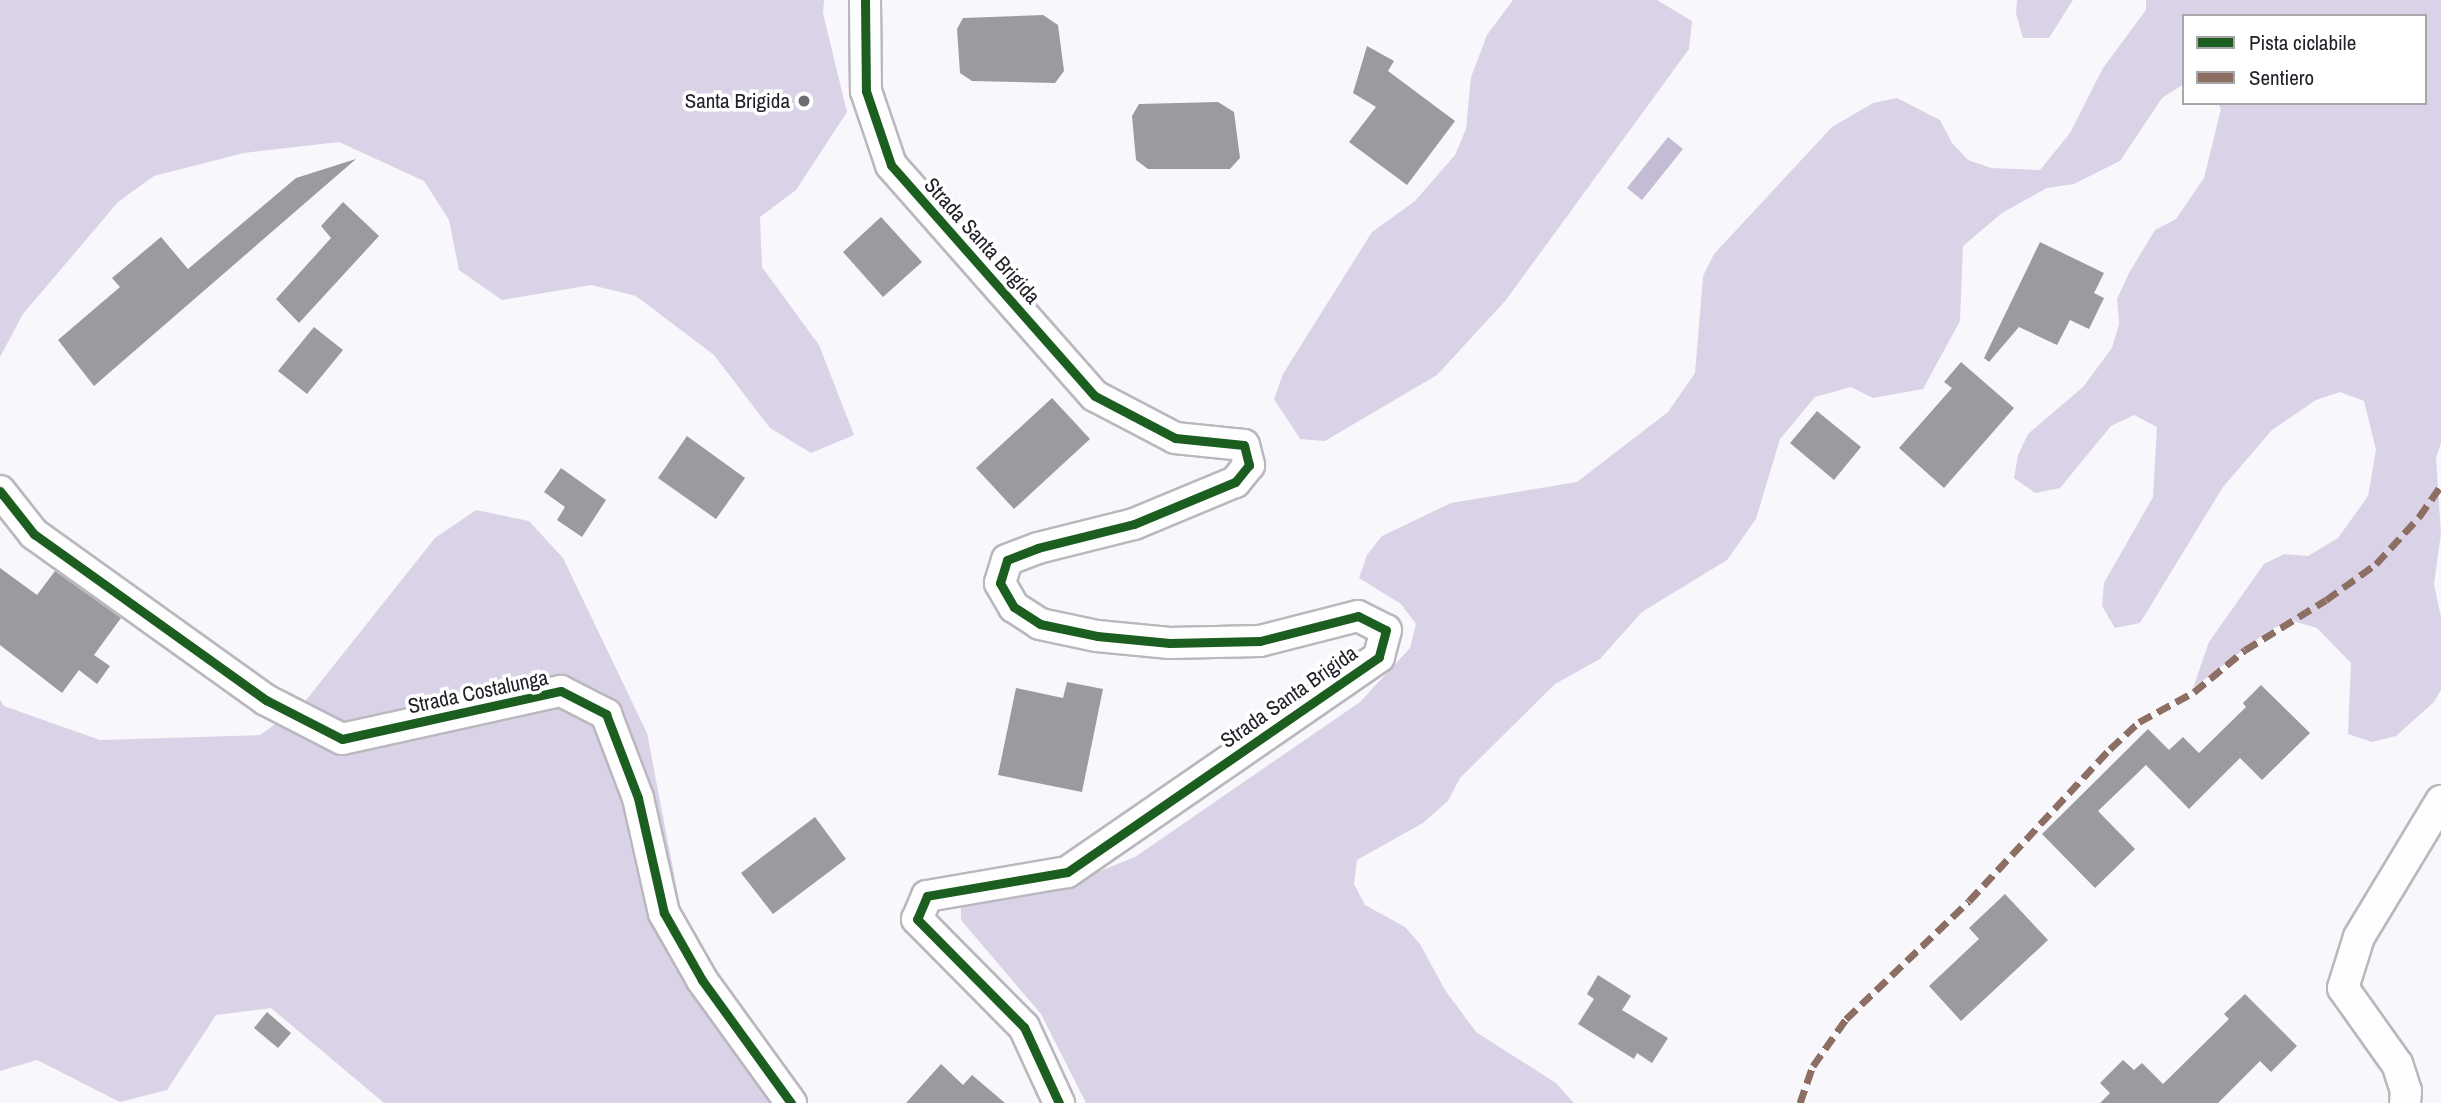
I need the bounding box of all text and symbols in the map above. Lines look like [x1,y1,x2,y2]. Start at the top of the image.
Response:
legend [2182,14,2427,105]
text: Pista ciclabile [2249,28,2356,57]
text: Sentiero [2249,63,2314,92]
place label: Santa Brigida [685,88,790,114]
marker: Santa Brigida [796,93,812,109]
street label: Strada Santa Brigida [919,173,1045,309]
street label: Strada Santa Brigida [1216,641,1362,753]
street label: Strada Costalunga [406,665,550,719]

